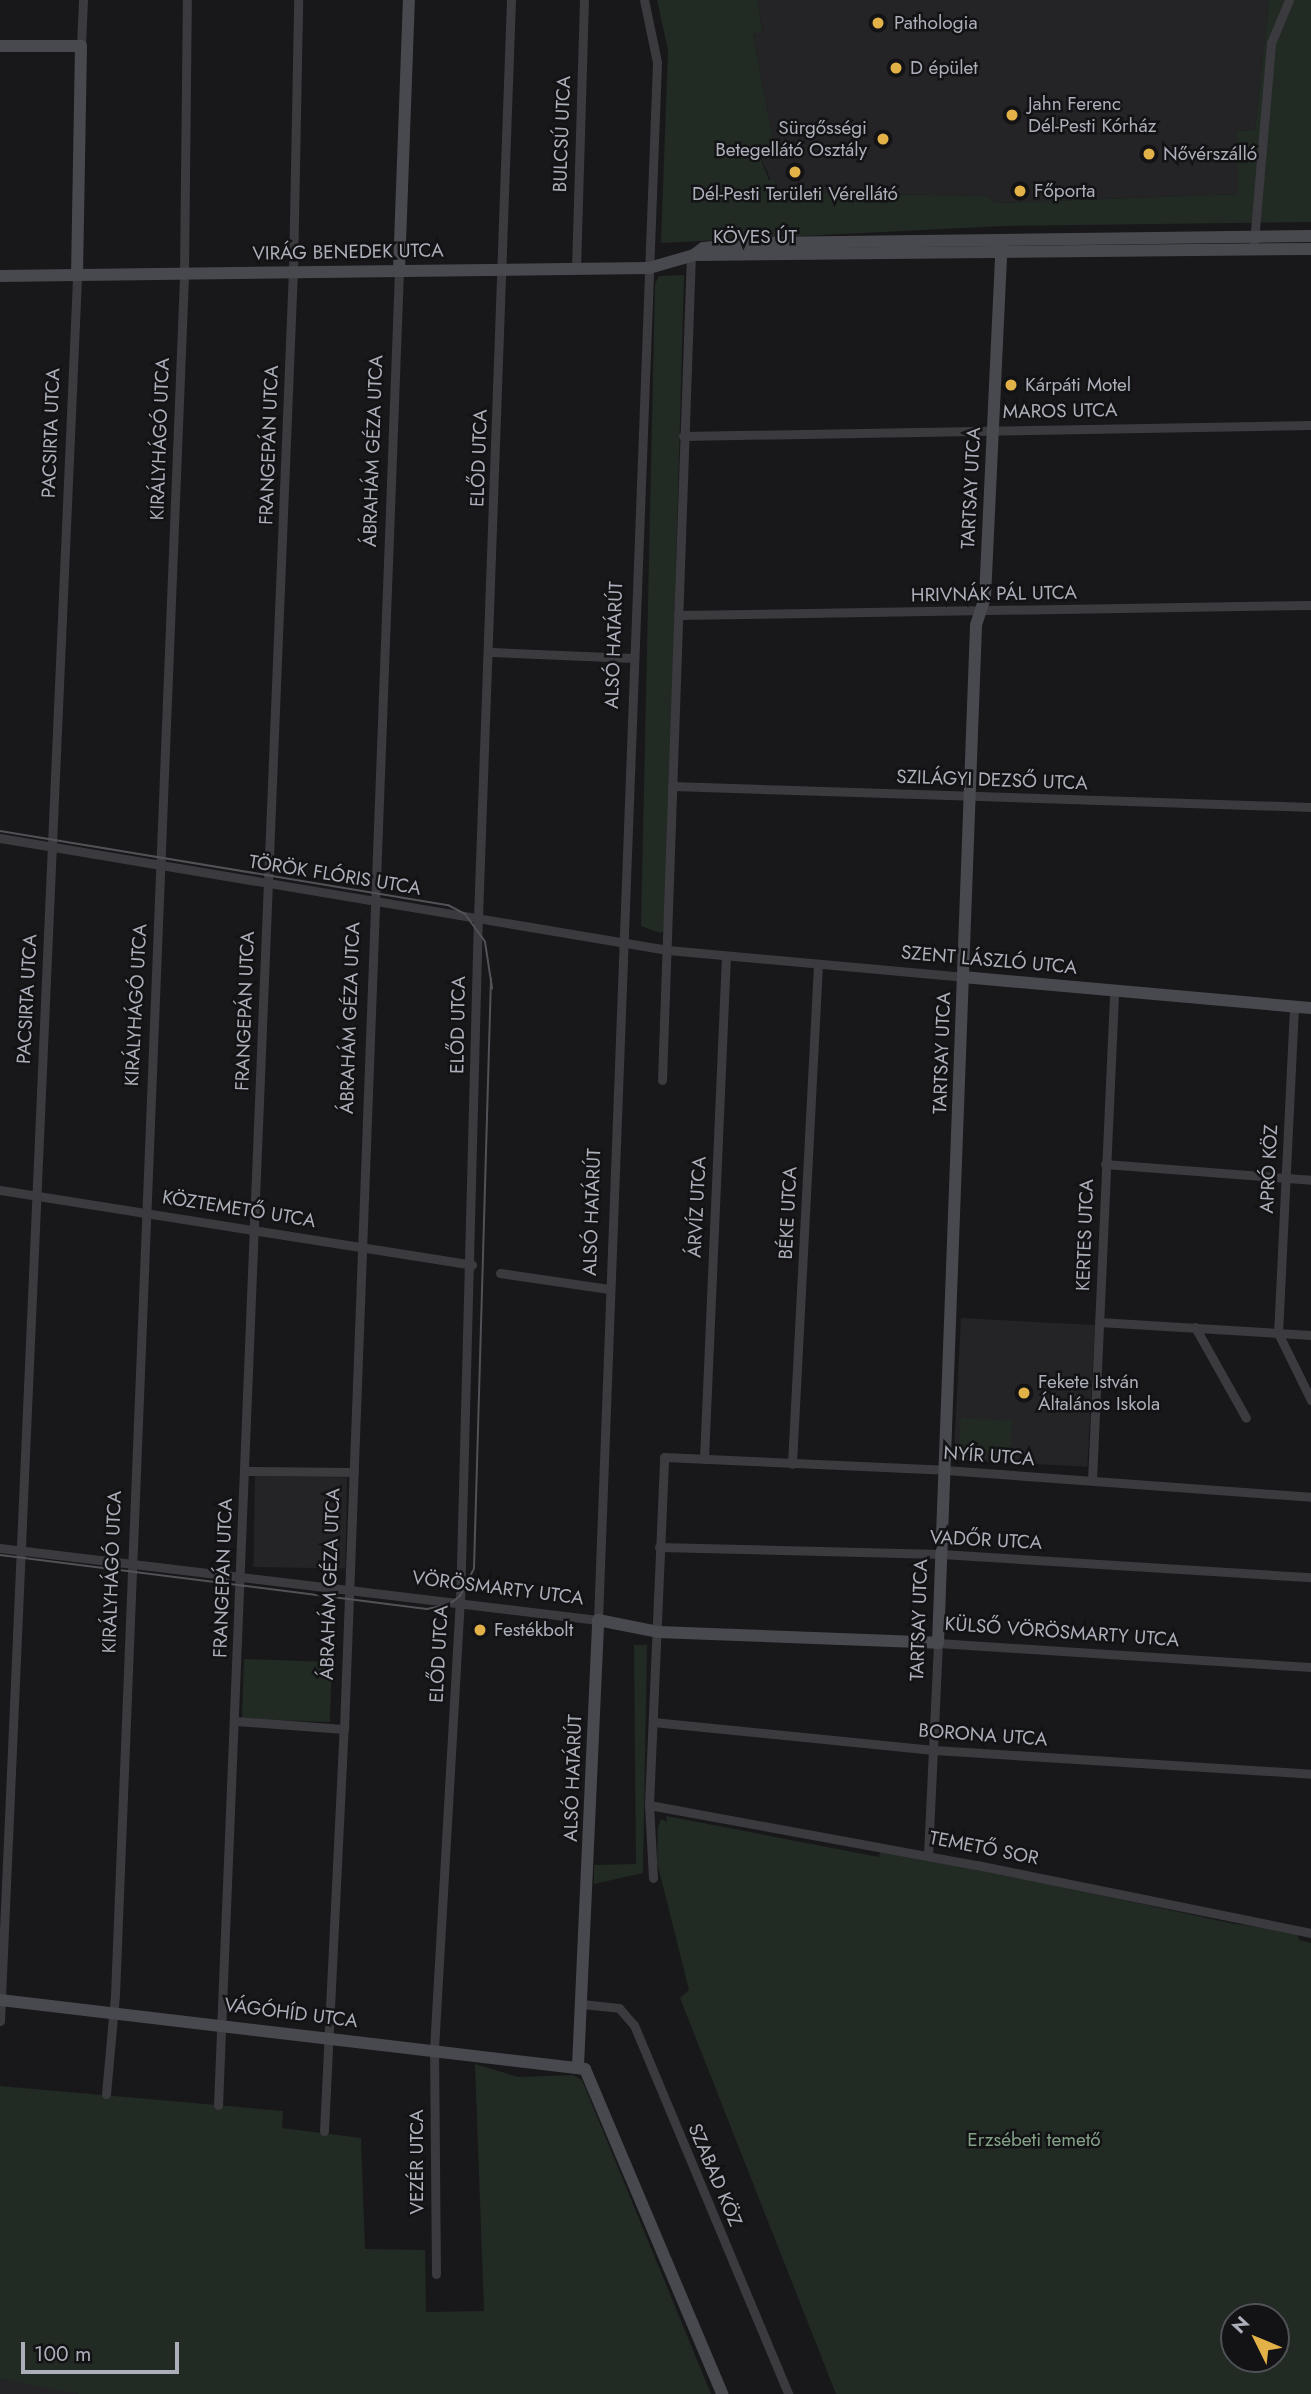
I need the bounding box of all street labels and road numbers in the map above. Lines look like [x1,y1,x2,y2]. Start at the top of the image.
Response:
street label: BULCSÚ UTCA [549,75,575,193]
street label: KÖVES ÚT [713,226,797,248]
street label: VIRÁG BENEDEK UTCA [252,239,444,265]
street label: ÁBRAHÁM GÉZA UTCA [358,354,388,548]
street label: KIRÁLYHÁGÓ UTCA [146,357,174,521]
street label: FRANGEPÁN UTCA [255,365,283,525]
street label: PACSIRTA UTCA [37,368,65,498]
street label: MAROS UTCA [1002,399,1118,423]
street label: ELŐD UTCA [466,409,492,507]
street label: TARTSAY UTCA [956,426,986,550]
street label: ALSÓ HATÁRÚT [600,581,628,709]
street label: HRIVNÁK PÁL UTCA [911,581,1077,607]
street label: SZILÁGYI DEZSŐ UTCA [896,765,1088,795]
street label: TÖRÖK FLÓRIS UTCA [247,850,423,900]
street label: ÁBRAHÁM GÉZA UTCA [335,921,365,1115]
street label: KIRÁLYHÁGÓ UTCA [120,923,152,1087]
street label: FRANGEPÁN UTCA [231,931,259,1091]
street label: PACSIRTA UTCA [12,933,42,1065]
street label: SZENT LÁSZLÓ UTCA [900,941,1078,979]
street label: ELŐD UTCA [446,976,470,1074]
street label: TARTSAY UTCA [928,992,956,1114]
street label: APRÓ KÖZ [1255,1124,1283,1214]
street label: ALSÓ HATÁRÚT [578,1148,606,1276]
street label: ÁRVÍZ UTCA [683,1156,711,1258]
street label: BÉKE UTCA [774,1166,802,1260]
street label: KERTES UTCA [1072,1179,1098,1291]
street label: KÖZTEMETŐ UTCA [161,1186,317,1232]
street label: NYÍR UTCA [943,1441,1035,1471]
street label: ÁBRAHÁM GÉZA UTCA [315,1487,345,1681]
street label: KIRÁLYHÁGÓ UTCA [98,1490,126,1654]
street label: FRANGEPÁN UTCA [209,1498,237,1658]
street label: VADŐR UTCA [929,1526,1043,1554]
street label: TARTSAY UTCA [905,1559,933,1681]
street label: VÖRÖSMARTY UTCA [411,1566,585,1610]
street label: ELŐD UTCA [425,1605,453,1703]
street label: KÜLSŐ VÖRÖSMARTY UTCA [944,1612,1180,1652]
street label: ALSÓ HATÁRÚT [559,1714,587,1842]
street label: BORONA UTCA [918,1719,1048,1751]
street label: TEMETŐ SOR [927,1826,1041,1870]
street label: VÁGÓHÍD UTCA [223,1994,359,2032]
street label: VEZÉR UTCA [406,2109,428,2215]
street label: SZABAD KÖZ [683,2120,747,2230]

